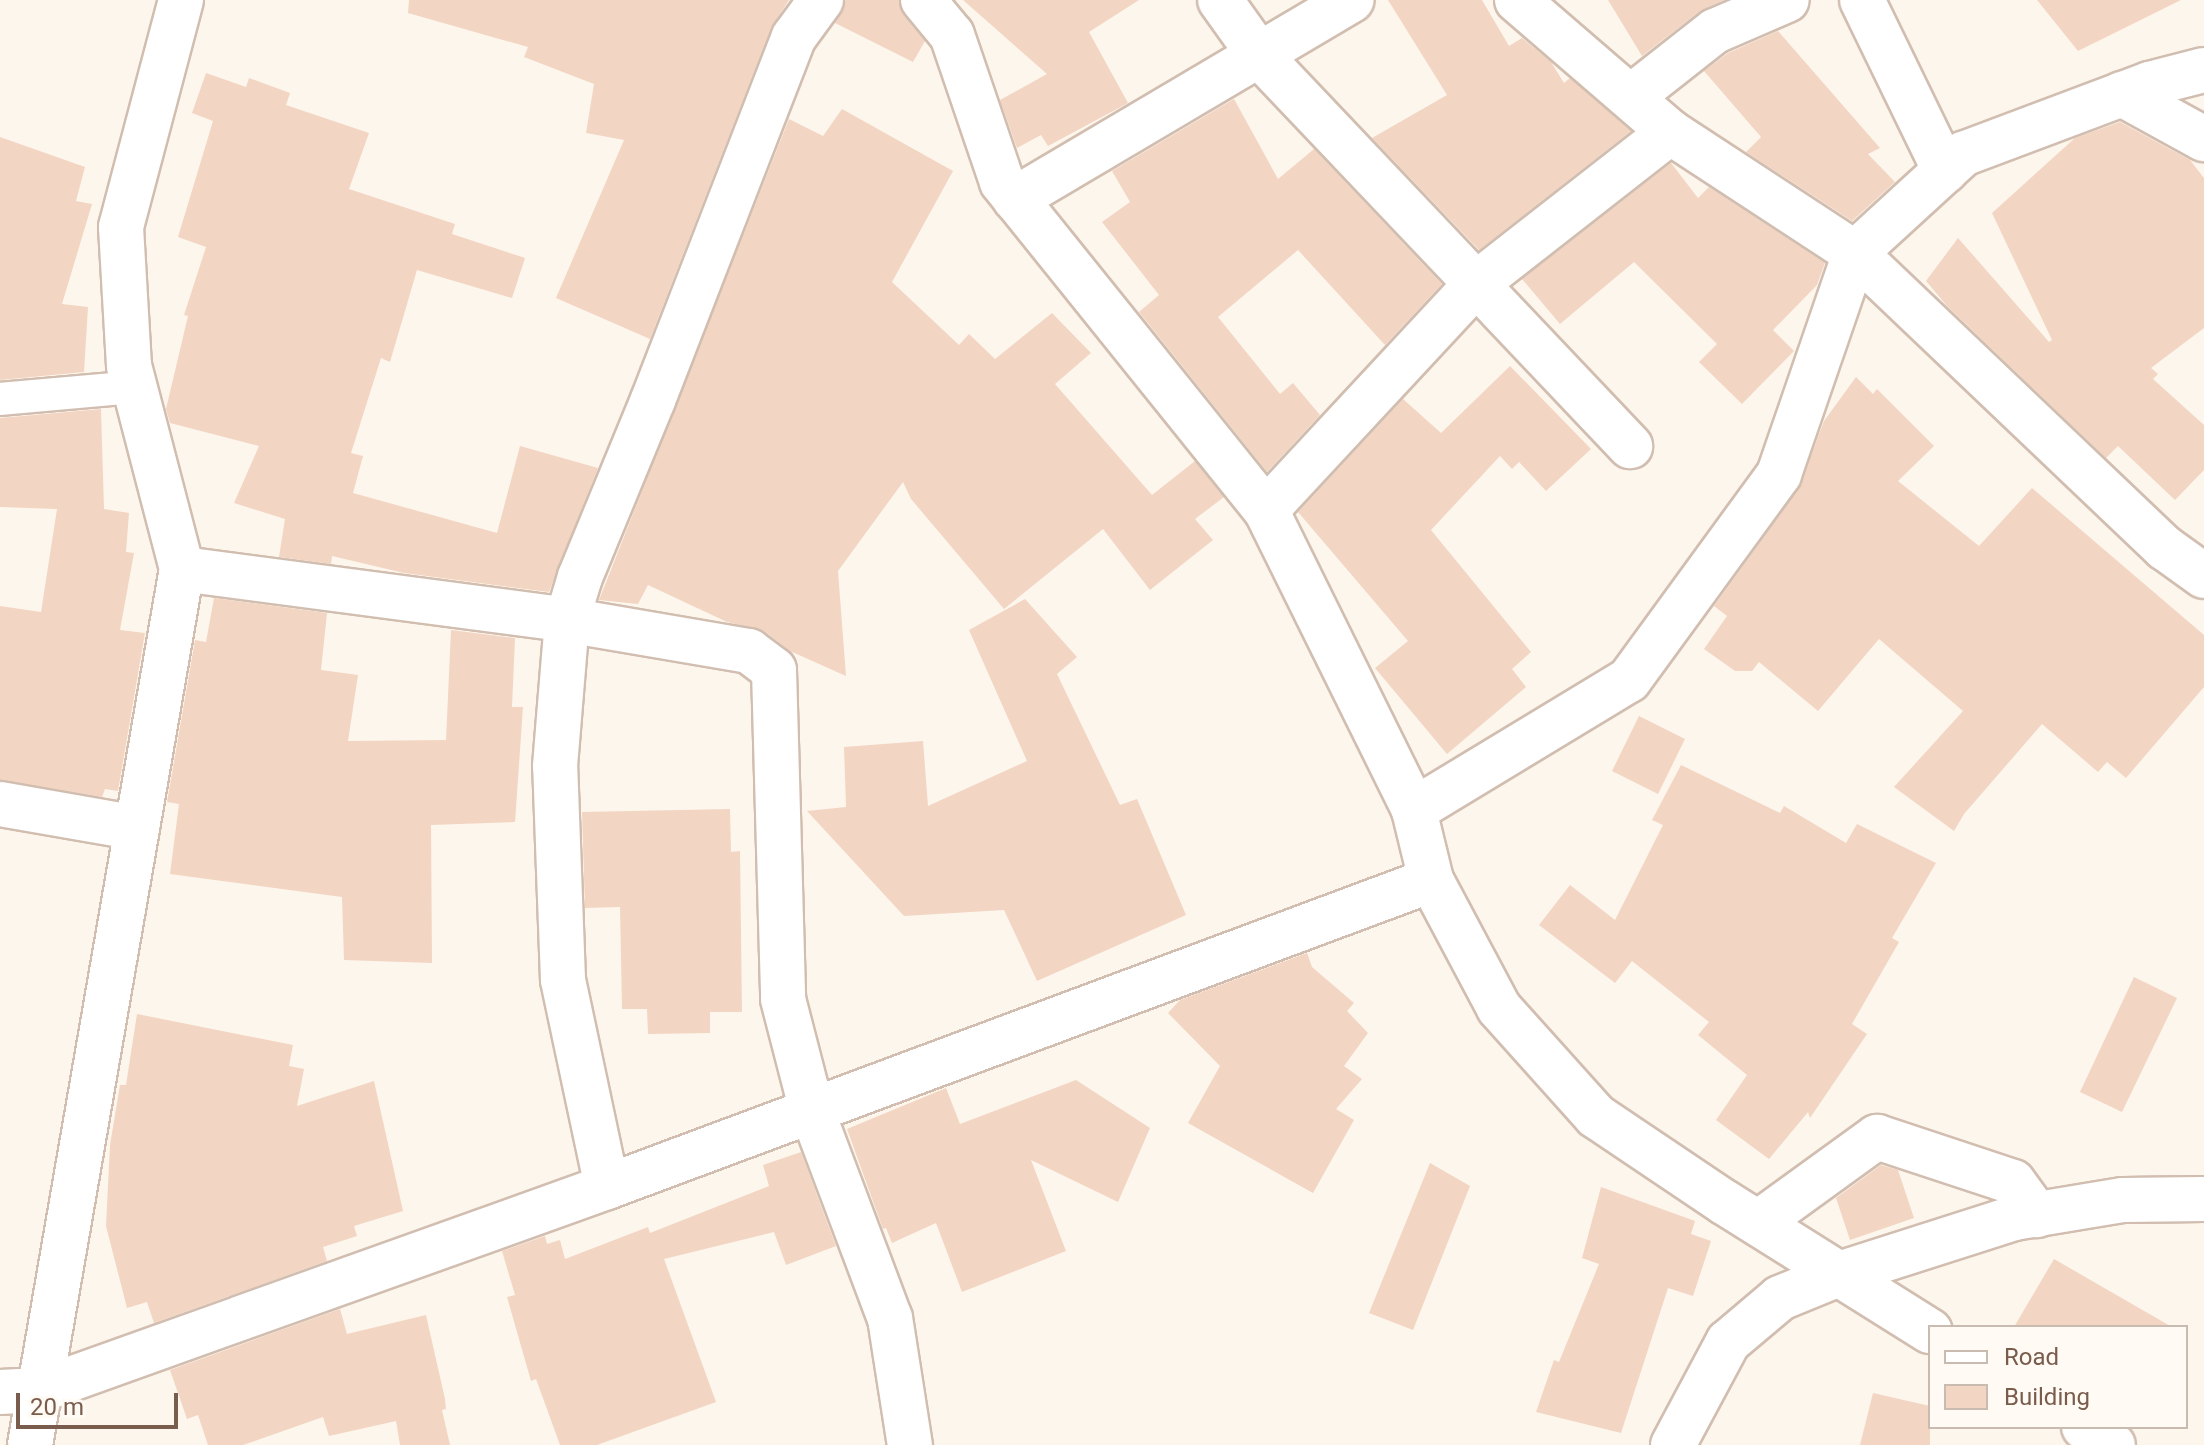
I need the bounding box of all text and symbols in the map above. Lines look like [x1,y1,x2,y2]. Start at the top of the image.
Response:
legend [1928,1325,2188,1429]
text: Road [2004,1343,2059,1371]
scale bar [20,1377,182,1427]
text: Building [2004,1383,2090,1411]
text: 20 m [30,1393,84,1421]

